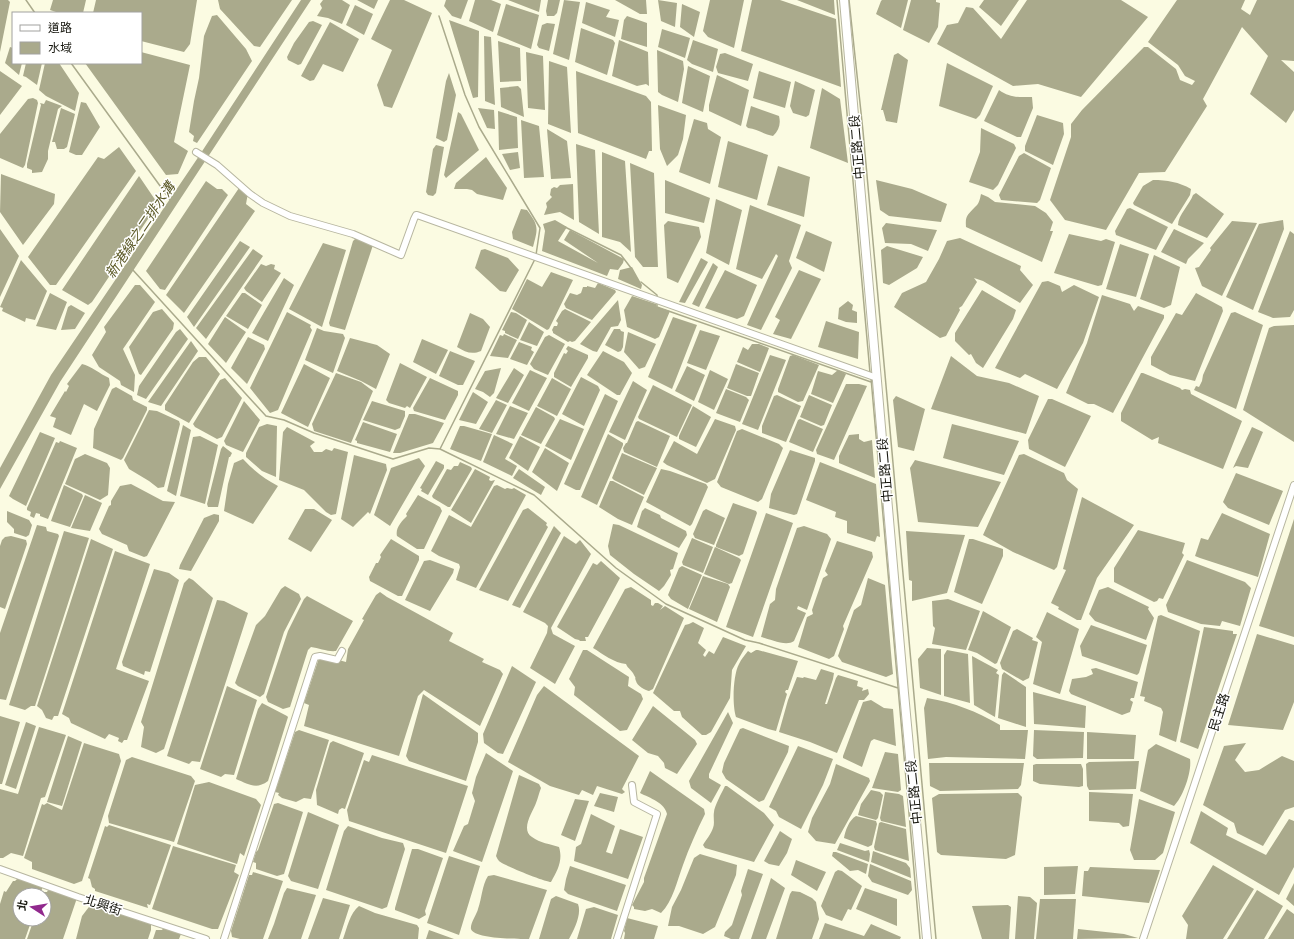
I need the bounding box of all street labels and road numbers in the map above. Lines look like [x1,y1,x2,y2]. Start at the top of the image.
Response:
street label: 中正路二段 [846,114,868,180]
street label: 中正路二段 [874,437,896,503]
street label: 民主路 [1205,691,1233,733]
street label: 中正路二段 [902,759,926,825]
street label: 北興街 [82,891,124,919]

